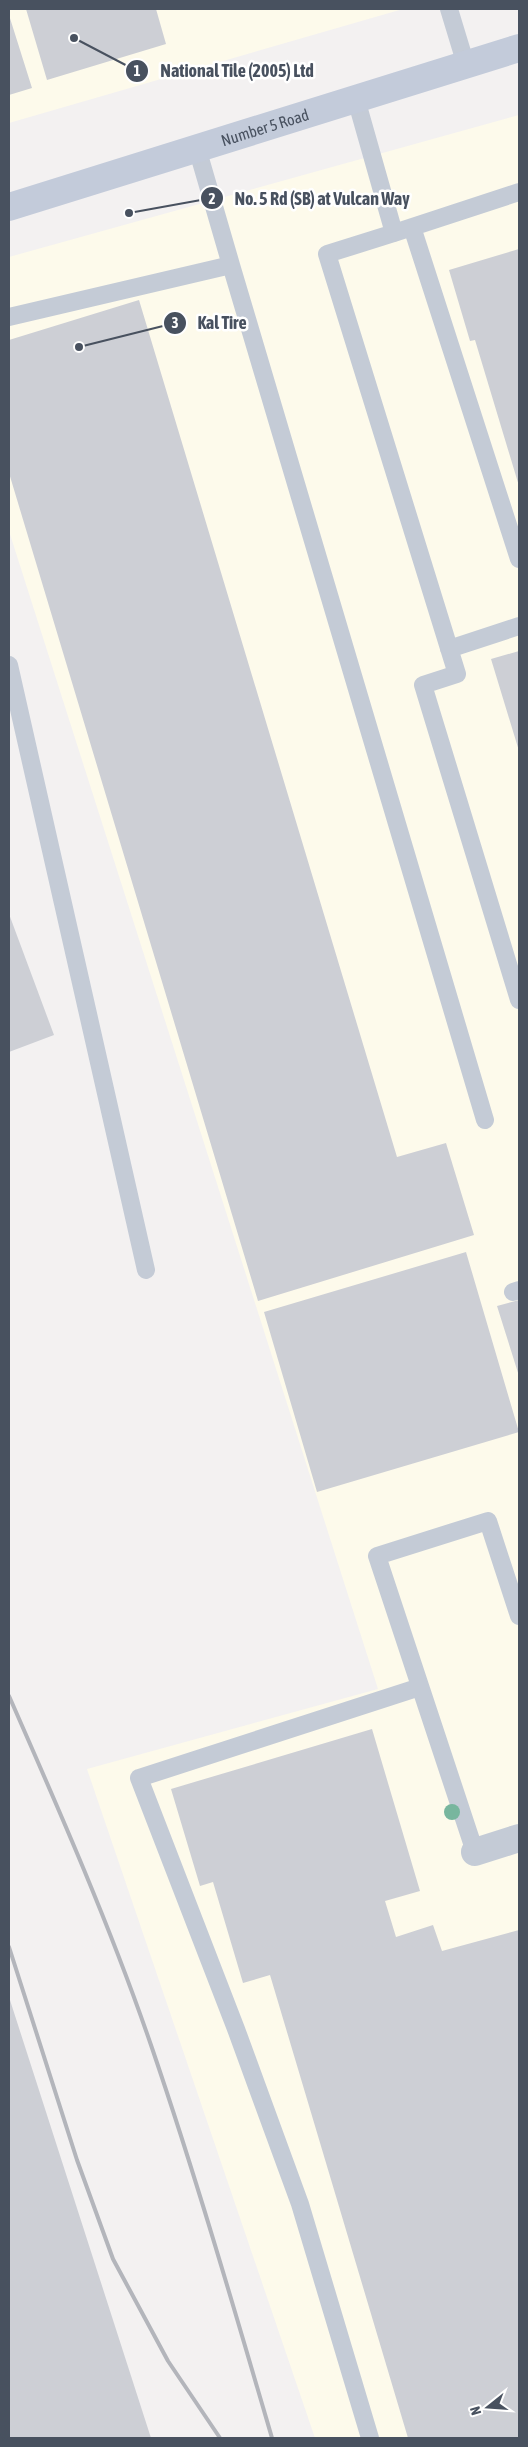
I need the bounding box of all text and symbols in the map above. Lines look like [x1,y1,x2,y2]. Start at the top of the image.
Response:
callout: National Tile (2005) Ltd [125,54,323,87]
text: National Tile (2005) Ltd [160,60,314,81]
text: 1 [133,62,141,79]
street label: Number 5 Road [219,105,311,149]
callout: No. 5 Rd (SB) at Vulcan Way [200,182,420,215]
text: No. 5 Rd (SB) at Vulcan Way [234,188,410,209]
text: 2 [208,190,216,207]
callout: Kal Tire [162,307,256,340]
text: Kal Tire [197,312,247,333]
text: 3 [171,314,179,331]
north arrow [463,2382,513,2432]
text: N [467,2405,484,2417]

